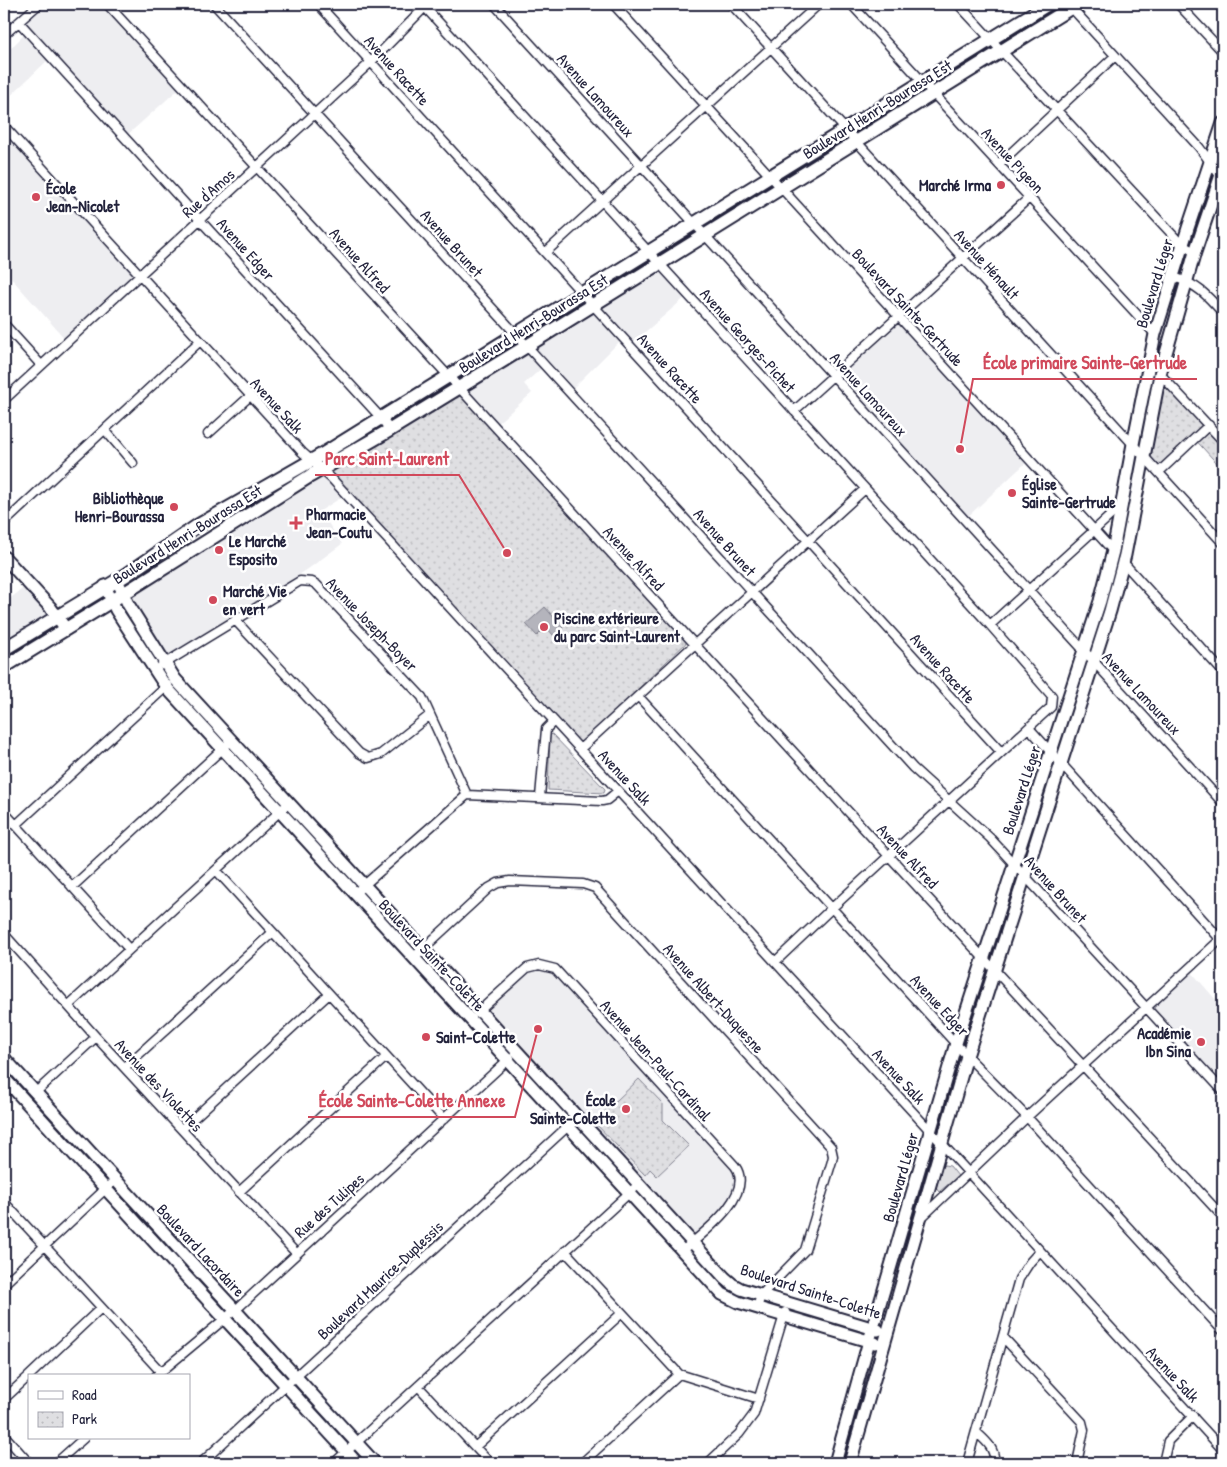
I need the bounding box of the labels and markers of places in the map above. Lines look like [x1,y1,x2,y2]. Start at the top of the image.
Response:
place label: Marché Irma [919,174,992,196]
place label: École Jean-Nicolet [46,177,120,217]
marker: Marché Irma [995,179,1007,191]
marker: École Jean-Nicolet [30,191,42,203]
callout: École primaire Sainte-Gertrude [973,346,1197,379]
callout: Parc Saint-Laurent [315,442,459,475]
place label: Église Sainte-Gertrude [1022,473,1116,513]
place label: Bibliothèque Henri-Bourassa [75,487,165,527]
marker: Église Sainte-Gertrude [1006,487,1018,499]
marker: Bibliothèque Henri-Bourassa [168,501,180,513]
place label: Pharmacie Jean-Coutu [306,503,372,543]
marker: Pharmacie Jean-Coutu [290,517,302,529]
place label: Le Marché Esposito [229,530,287,571]
marker: Le Marché Esposito [213,544,225,556]
place label: Marché Vie en vert [223,580,288,620]
marker: Marché Vie en vert [207,594,219,606]
place label: Piscine extérieure du parc Saint-Laurent [554,607,680,648]
marker: Piscine extérieure du parc Saint-Laurent [538,621,550,633]
place label: Académie Ibn Sina [1137,1022,1192,1062]
place label: Saint-Colette [436,1026,516,1048]
marker: Saint-Colette [420,1031,432,1043]
marker: Académie Ibn Sina [1195,1036,1207,1048]
callout: École Sainte-Colette Annexe [308,1084,515,1117]
place label: École Sainte-Colette [530,1089,617,1129]
marker: École Sainte-Colette [620,1103,632,1115]

